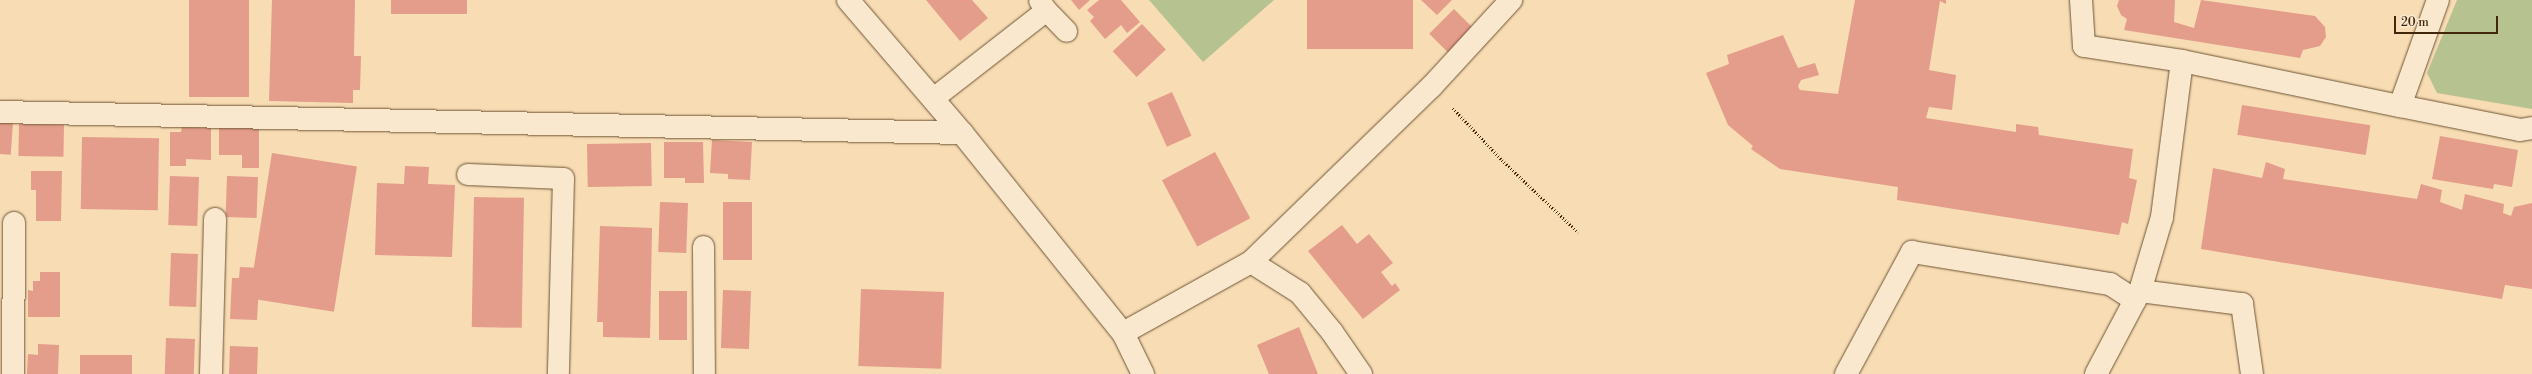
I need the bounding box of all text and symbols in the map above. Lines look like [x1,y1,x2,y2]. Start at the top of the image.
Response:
scale bar [2396,8,2500,34]
text: 20 m [2401,15,2429,30]

